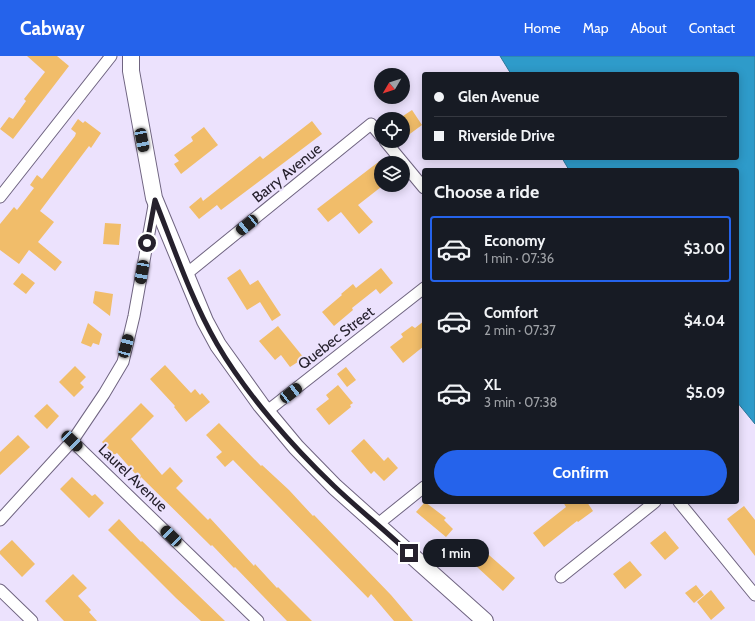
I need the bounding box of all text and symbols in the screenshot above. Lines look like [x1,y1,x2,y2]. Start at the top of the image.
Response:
text: Cabway [20,17,85,40]
text: Home [524,19,561,37]
text: Map [583,19,608,37]
text: About [630,19,667,37]
text: Contact [689,19,735,37]
north arrow [374,68,410,104]
map controls [374,68,410,192]
text: Glen Avenue [458,88,539,106]
button: locate [374,112,410,148]
car [134,127,150,153]
text: Riverside Drive [458,127,555,145]
street label: Barry Avenue [249,139,326,206]
button: layers [374,156,410,192]
text: Choose a ride [434,181,539,203]
car [234,213,260,237]
icon: car [436,231,472,267]
text: Economy [484,232,545,250]
route start [138,234,156,252]
text: $3.00 [684,240,725,258]
text: 1 min · 07:36 [484,250,554,266]
car [134,259,150,285]
street label: Quebec Street [294,303,378,373]
icon: car [436,303,472,339]
text: Comfort [484,304,538,322]
text: $4.04 [684,312,725,330]
text: 2 min · 07:37 [484,322,556,338]
car [117,333,135,359]
icon: car [436,375,472,411]
text: XL [484,376,501,394]
car [278,381,304,405]
text: $5.09 [686,384,725,402]
text: 3 min · 07:38 [484,394,557,410]
car [59,428,85,454]
street label: Laurel Avenue [95,441,172,516]
button: Confirm [434,450,727,496]
car [158,523,184,549]
callout: 1 min [423,539,489,567]
route end [400,544,418,562]
text: 1 min [441,545,471,561]

